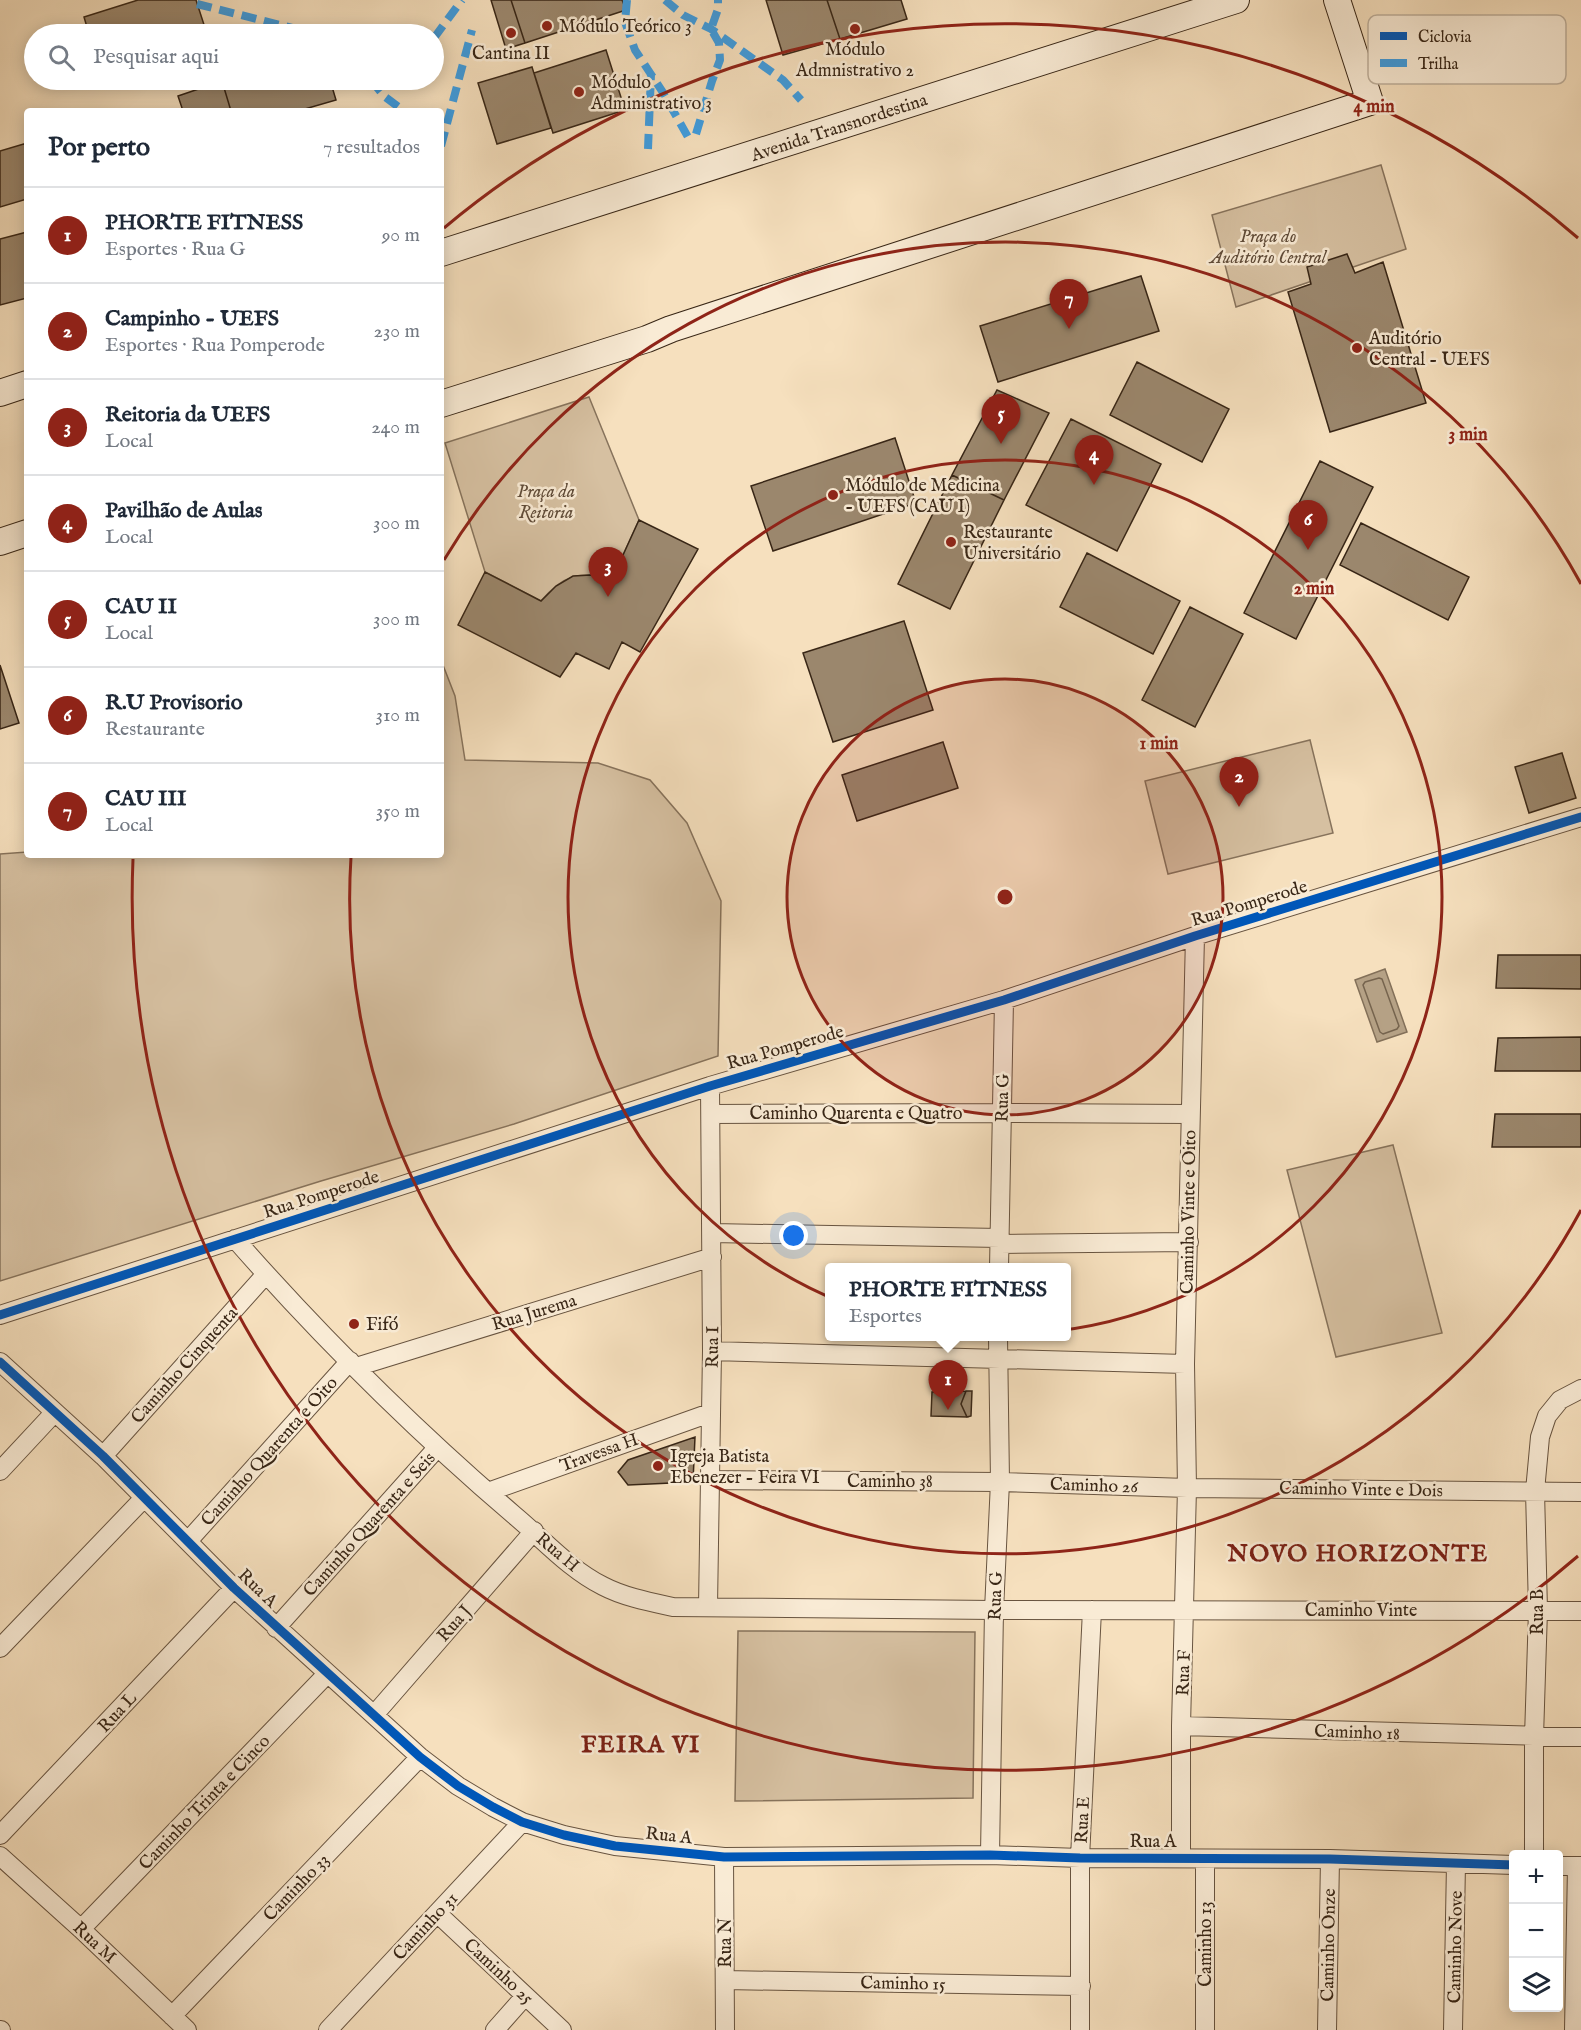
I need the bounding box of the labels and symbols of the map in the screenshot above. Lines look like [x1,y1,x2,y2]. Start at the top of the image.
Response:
legend [1368,15,1566,84]
place label: Módulo Teórico 3 [559,16,692,39]
marker: Módulo Teórico 3 [540,19,554,33]
marker: Módulo Admnistrativo 2 [848,22,862,36]
marker: Cantina II [504,26,518,40]
text: Ciclovia [1418,28,1472,48]
place label: Módulo Admnistrativo 2 [795,39,914,83]
place label: Cantina II [472,43,550,66]
text: Trilha [1418,55,1458,75]
place label: Módulo Administrativo 3 [590,72,712,116]
marker: Módulo Administrativo 3 [572,85,586,99]
street label: Avenida Transnordestina [747,89,931,168]
text: 4 min [1353,96,1395,119]
park label: Praça do Auditório Central [1208,226,1328,270]
pin: 7 [1050,280,1088,329]
place label: Auditório Central - UEFS [1368,328,1490,372]
marker: Auditório Central - UEFS [1350,341,1364,355]
pin: 5 [982,394,1020,444]
text: 3 min [1449,424,1488,447]
pin: 4 [1074,436,1114,485]
place label: Módulo de Medicina - UEFS (CAU I) [845,475,1000,519]
park label: Praça da Reitoria [517,481,575,525]
marker: Módulo de Medicina - UEFS (CAU I) [826,488,840,502]
pin: 6 [1288,500,1328,550]
place label: Restaurante Universitário [963,522,1061,566]
marker: Restaurante Universitário [944,535,958,549]
pin: 3 [588,548,628,597]
text: 2 min [1294,578,1335,601]
text: 1 min [1140,733,1179,756]
pin: 2 [1220,758,1258,807]
street label: Rua Pomperode [1188,876,1310,933]
centre of rings [995,887,1015,907]
street label: Rua Pomperode [724,1021,846,1076]
street label: Rua G [992,1073,1015,1123]
street label: Caminho Quarenta e Quatro [750,1103,963,1126]
street label: Caminho Vinte e Oito [1177,1129,1202,1294]
street label: Rua Pomperode [261,1166,382,1225]
your location [779,1221,808,1250]
street label: Rua Jurema [489,1290,580,1337]
street label: Caminho Cinquenta [127,1303,244,1429]
place label: Fifó [366,1314,399,1337]
marker: Fifó [347,1317,361,1331]
street label: Rua I [702,1325,725,1368]
pin: 1 [928,1360,968,1410]
street label: Caminho Quarenta e Oito [197,1372,344,1532]
street label: Travessa H [557,1429,642,1478]
place label: Igreja Batista Ebenezer - Feira VI [670,1446,820,1490]
street label: Caminho Quarenta e Seis [299,1448,441,1602]
marker: Igreja Batista Ebenezer - Feira VI [651,1459,665,1473]
street label: Caminho 38 [847,1471,933,1494]
street label: Caminho 26 [1050,1473,1139,1500]
street label: Caminho Vinte e Dois [1279,1478,1443,1503]
street label: Rua H [530,1528,584,1578]
district label: NOVO HORIZONTE [1226,1539,1489,1570]
street label: Rua A [232,1565,282,1614]
street label: Rua G [984,1571,1009,1621]
street label: Rua B [1527,1589,1550,1635]
street label: Rua J [433,1600,478,1647]
street label: Caminho Vinte [1305,1600,1417,1623]
street label: Rua F [1172,1649,1197,1696]
street label: Rua L [94,1688,143,1738]
street label: Caminho 18 [1314,1721,1400,1746]
street label: Caminho Trinta e Cinco [134,1730,276,1876]
district label: FEIRA VI [581,1730,701,1761]
street label: Rua E [1071,1796,1096,1844]
street label: Rua A [644,1823,694,1850]
street label: Rua A [1130,1831,1177,1854]
street label: Caminho 33 [259,1849,335,1927]
street label: Caminho 31 [389,1888,464,1966]
street label: Caminho Onze [1317,1888,1342,2002]
street label: Caminho Nove [1444,1890,1469,2004]
street label: Caminho 13 [1195,1901,1218,1987]
street label: Rua M [67,1917,121,1969]
street label: Rua N [715,1917,738,1968]
street label: Caminho 25 [458,1934,538,2011]
street label: Caminho 15 [860,1972,946,1997]

